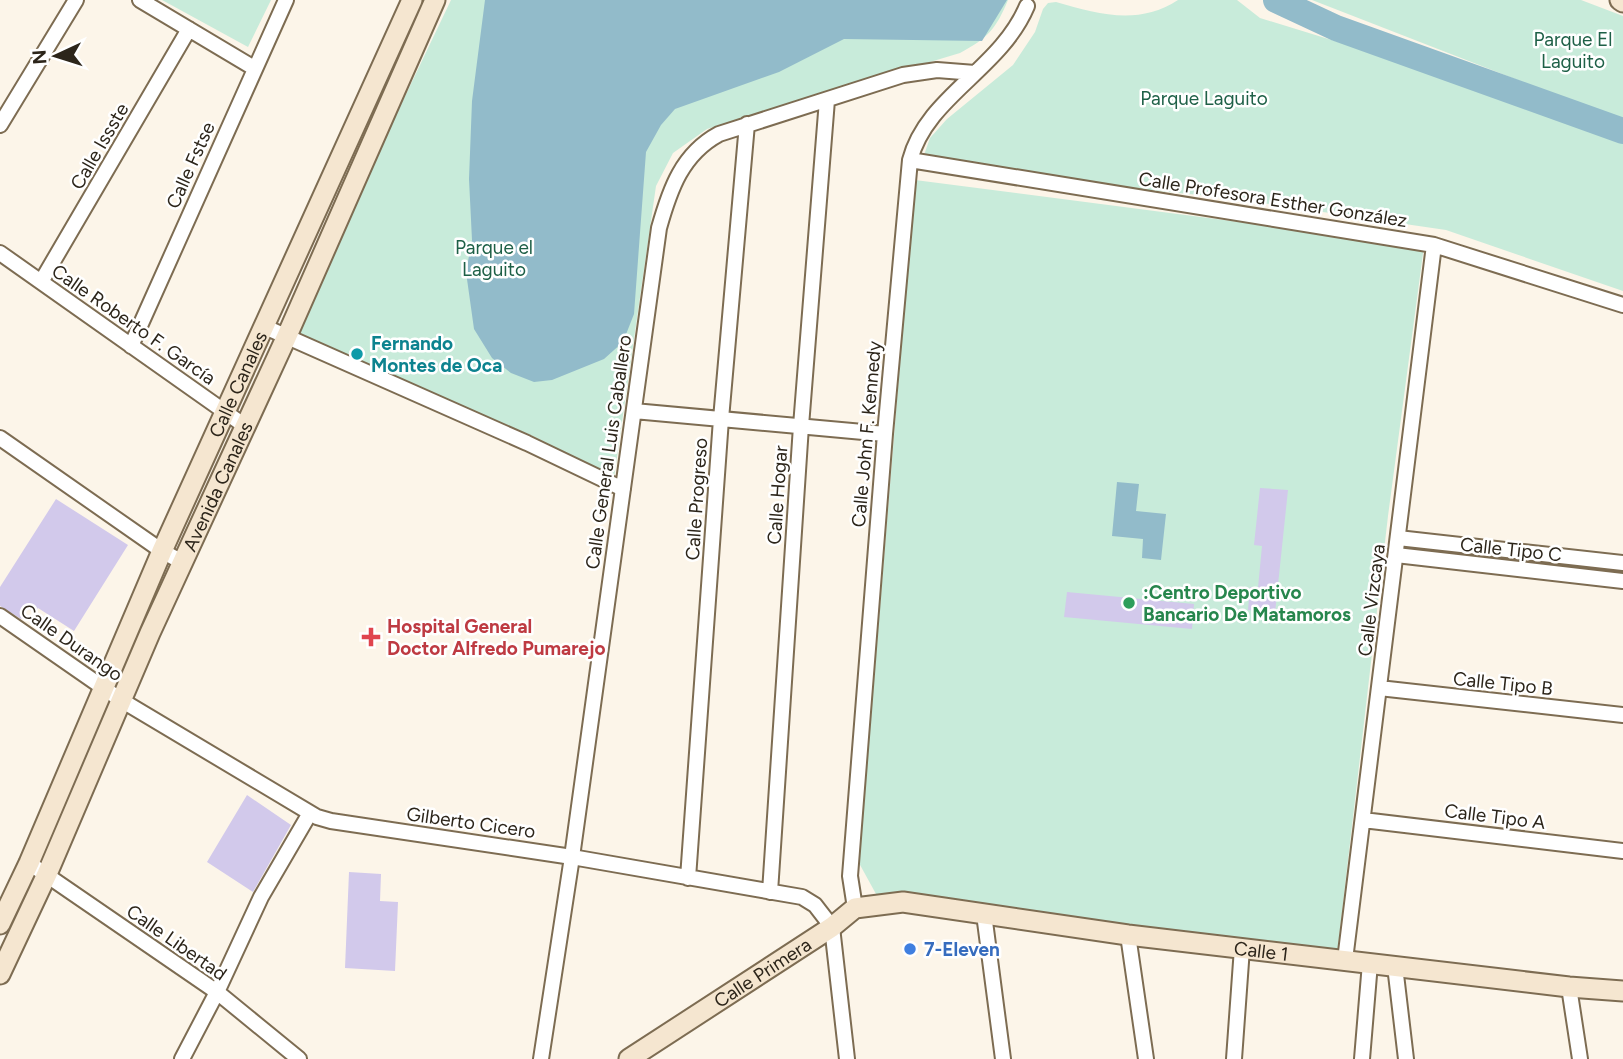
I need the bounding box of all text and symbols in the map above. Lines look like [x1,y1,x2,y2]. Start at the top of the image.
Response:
north arrow [21,21,91,91]
park label: Parque El Laguito [1533,28,1613,73]
text: N [28,49,52,65]
park label: Parque Laguito [1140,87,1268,110]
street label: Calle Issste [65,99,133,194]
street label: Calle Fstse [161,118,220,212]
street label: Calle Profesora Esther González [1137,167,1409,232]
park label: Parque el Laguito [455,236,533,281]
street label: Calle Roberto F. García [47,259,220,390]
street label: Calle Canales [204,328,272,441]
place label: Fernando Montes de Oca [371,332,502,377]
street label: Calle General Luis Caballero [581,333,636,571]
street label: Calle John F. Kennedy [847,340,886,528]
marker: Fernando Montes de Oca [349,346,365,362]
street label: Avenida Canales [178,418,258,555]
street label: Calle Progreso [681,437,712,561]
street label: Calle Hogar [763,444,792,545]
street label: Calle Tipo C [1459,533,1563,566]
street label: Calle Vizcaya [1353,543,1390,658]
place label: :Centro Deportivo Bancario De Matamoros [1143,581,1351,626]
marker: :Centro Deportivo Bancario De Matamoros [1121,595,1137,611]
street label: Calle Durango [16,599,127,686]
place label: Hospital General Doctor Alfredo Pumarejo [387,615,605,660]
marker: Hospital General Doctor Alfredo Pumarejo [361,627,381,647]
street label: Calle Tipo B [1452,667,1554,700]
street label: Calle Tipo A [1443,799,1547,834]
street label: Gilberto Cicero [405,802,537,843]
street label: Calle Libertad [122,899,231,985]
street label: Calle Primera [710,933,816,1013]
street label: Calle 1 [1233,937,1290,966]
place label: 7-Eleven [924,938,1000,961]
marker: 7-Eleven [902,941,918,957]

